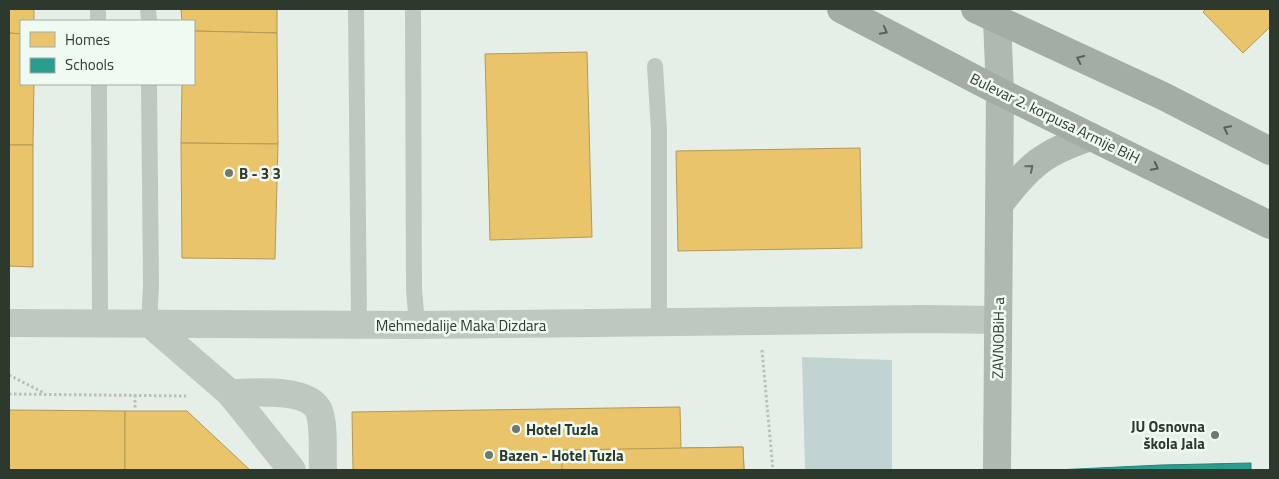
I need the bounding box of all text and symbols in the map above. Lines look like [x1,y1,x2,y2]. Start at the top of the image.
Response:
legend [20,20,195,85]
one-way arrow [879,25,888,35]
text: Homes [65,28,110,51]
text: Schools [65,53,114,76]
one-way arrow [1076,54,1085,65]
street label: Bulevar 2. korpusa Armije BiH [966,67,1144,169]
one-way arrow [1223,125,1232,135]
one-way arrow [1150,161,1159,171]
place label: B - 3 3 [239,162,281,185]
one-way arrow [1024,165,1033,174]
marker: B - 3 3 [223,167,235,179]
street label: ZAVNOBiH-a [986,296,1010,379]
street label: Mehmedalije Maka Dizdara [376,314,547,337]
place label: JU Osnovna škola Jala [1131,415,1205,455]
place label: Hotel Tuzla [526,418,599,441]
marker: Hotel Tuzla [510,423,522,435]
marker: JU Osnovna škola Jala [1209,429,1221,441]
place label: Bazen - Hotel Tuzla [499,444,624,467]
marker: Bazen - Hotel Tuzla [483,449,495,461]

